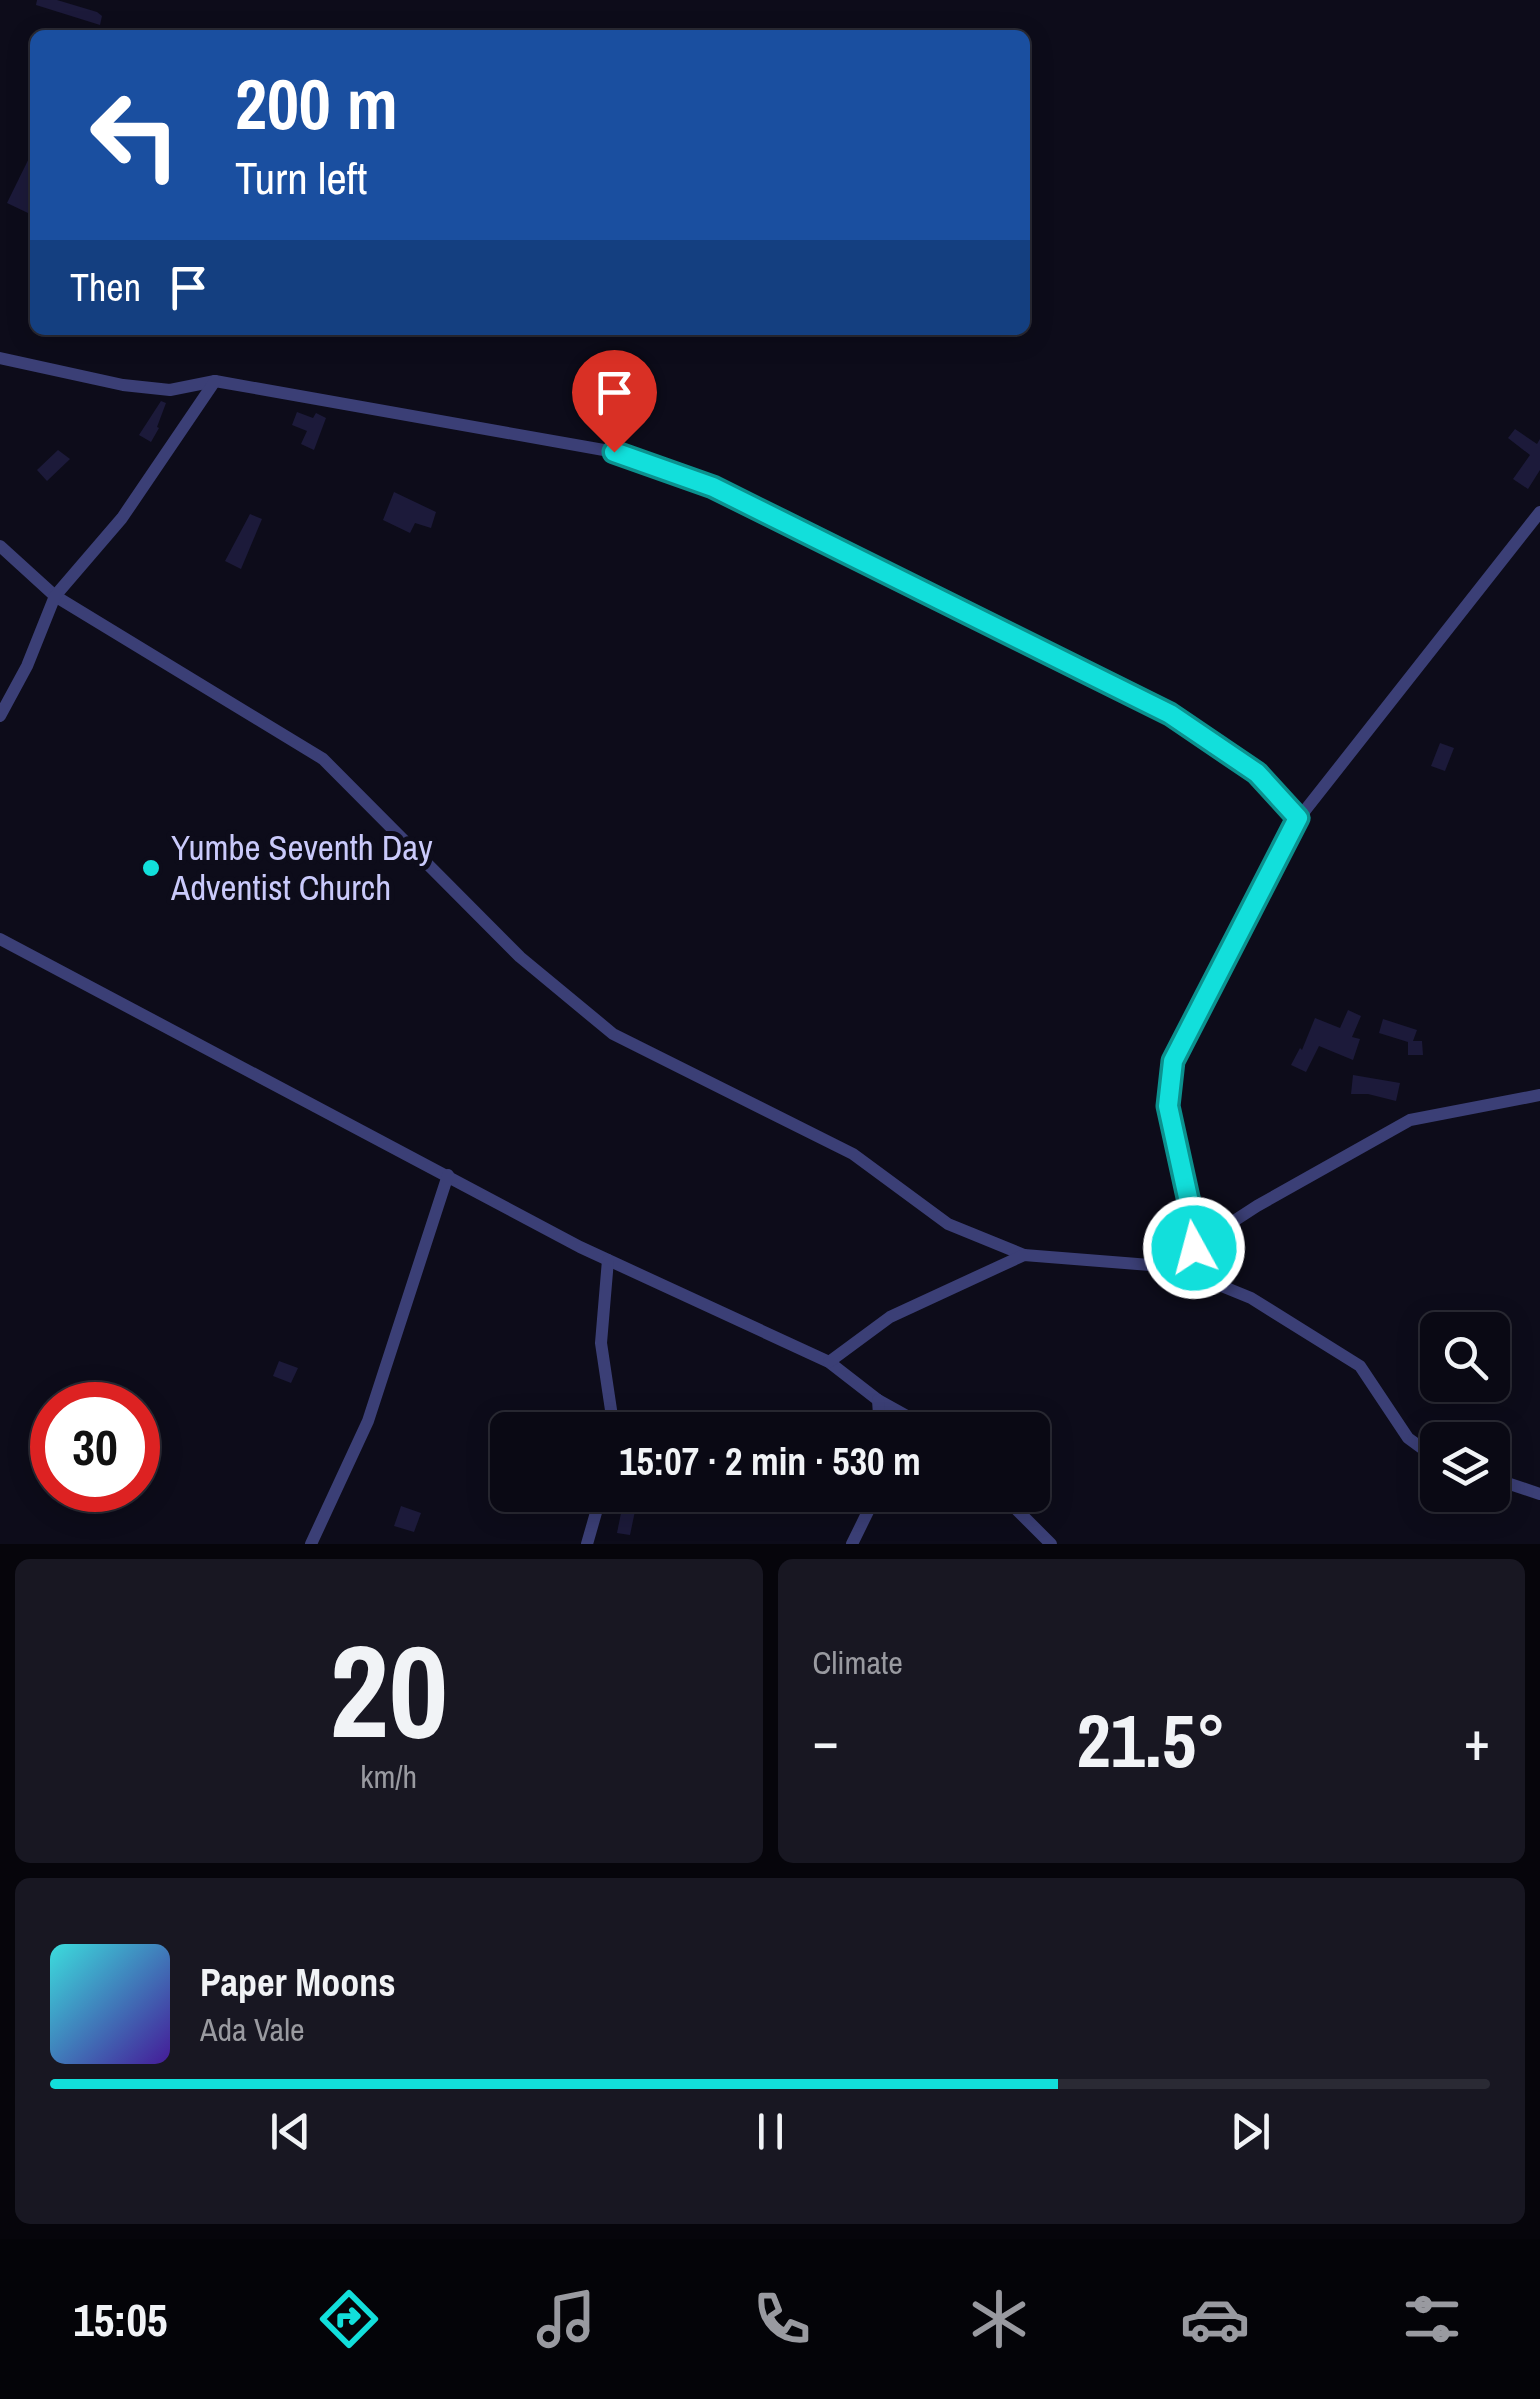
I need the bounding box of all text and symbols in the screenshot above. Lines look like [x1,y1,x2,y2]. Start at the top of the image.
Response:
text: 200 m [235,57,398,151]
icon: left [70,70,200,200]
text: Turn left [235,147,367,208]
icon: arrive [161,260,216,315]
text: Then [70,262,141,313]
pin [572,350,657,453]
icon: arrive [587,365,642,420]
place label: Yumbe Seventh Day Adventist Church [170,824,433,911]
marker: Yumbe Seventh Day Adventist Church [140,857,162,879]
position arrow [1142,1196,1246,1300]
map controls [1420,1312,1510,1512]
button: search [1420,1312,1510,1402]
speed limit sign: 30 [30,1382,160,1512]
button: layers [1420,1422,1510,1512]
text: 15:07 · 2 min · 530 m [619,1436,921,1487]
text: 20 [329,1602,448,1778]
text: Climate [813,1641,903,1684]
text: 21.5° [1076,1689,1226,1790]
text: − [813,1703,839,1777]
text: + [1464,1703,1490,1777]
text: km/h [360,1755,417,1798]
text: Paper Moons [200,1957,396,2008]
text: Ada Vale [200,2008,305,2051]
icon: previous [263,2104,318,2159]
icon: pause [743,2104,798,2159]
icon: next [1223,2104,1278,2159]
icon: directions [314,2284,384,2354]
icon: music [531,2284,601,2354]
icon: phone [747,2284,817,2354]
icon: climate [964,2284,1034,2354]
icon: car [1180,2284,1250,2354]
icon: filters [1397,2284,1467,2354]
text: 15:05 [73,2289,168,2350]

